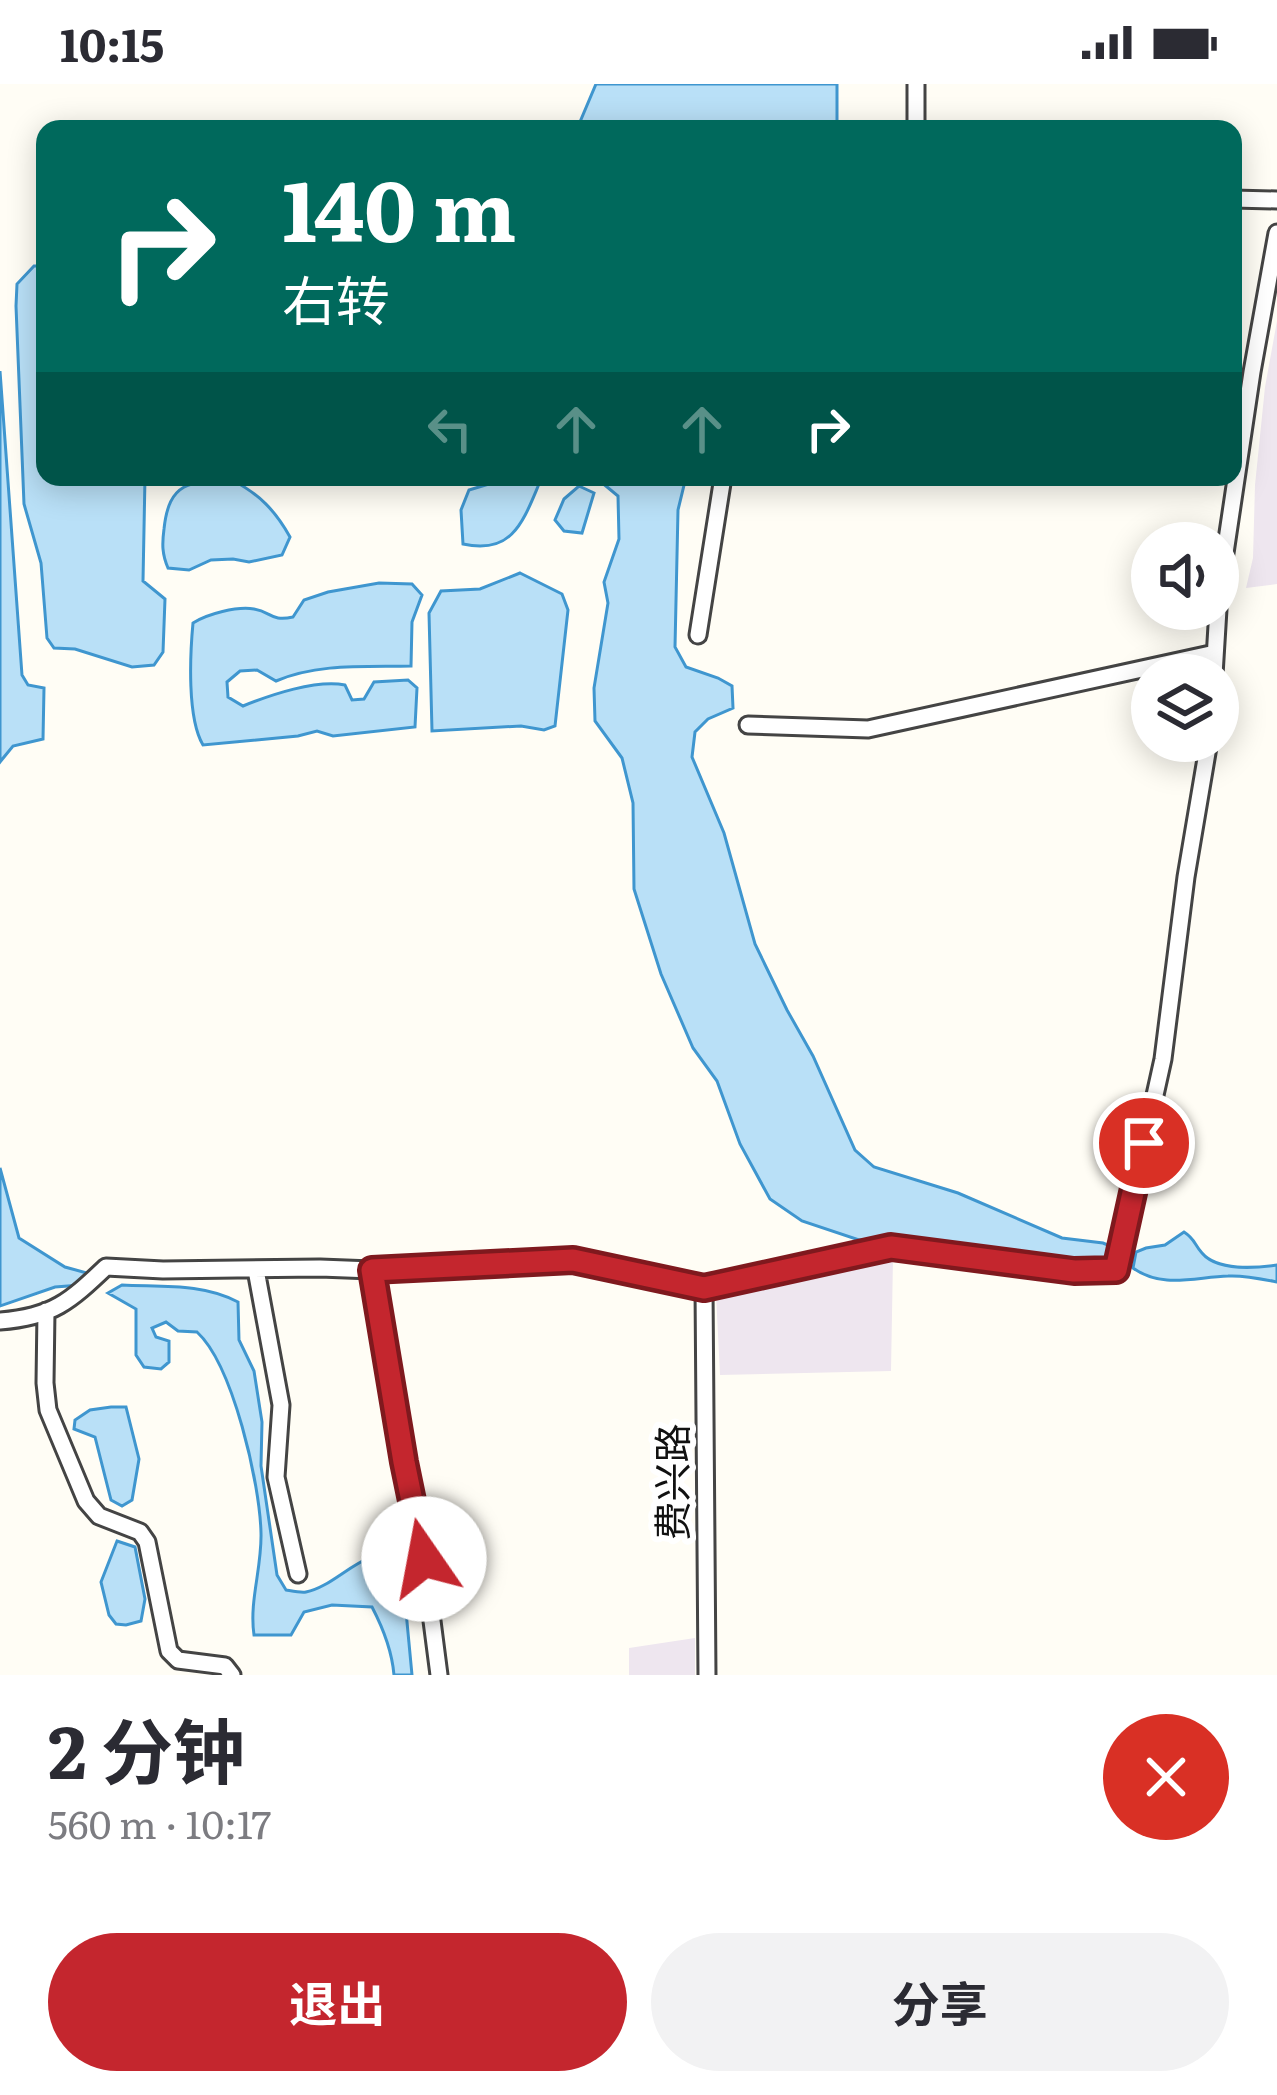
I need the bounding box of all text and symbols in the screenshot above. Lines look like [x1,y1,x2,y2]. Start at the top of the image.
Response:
text: 10:15 [60,9,164,76]
text: 140 m [282,143,517,268]
icon: right [84,168,240,324]
text: 右转 [282,257,390,338]
icon: left [417,396,483,462]
icon: ahead [543,396,609,462]
icon: ahead [669,396,735,462]
icon: right [795,396,861,462]
map controls [1131,522,1239,762]
button: sound [1131,522,1239,630]
button: layers [1131,654,1239,762]
pin [1093,1092,1195,1194]
icon: arrive [1111,1110,1177,1176]
street label: 费兴路 [641,1423,699,1541]
position arrow [361,1496,487,1622]
text: 2 分钟 [48,1694,245,1801]
button: close [1103,1714,1229,1840]
text: 560 m · 10:17 [48,1793,271,1851]
button: 退出 [48,1933,627,2071]
button: 分享 [651,1933,1229,2071]

